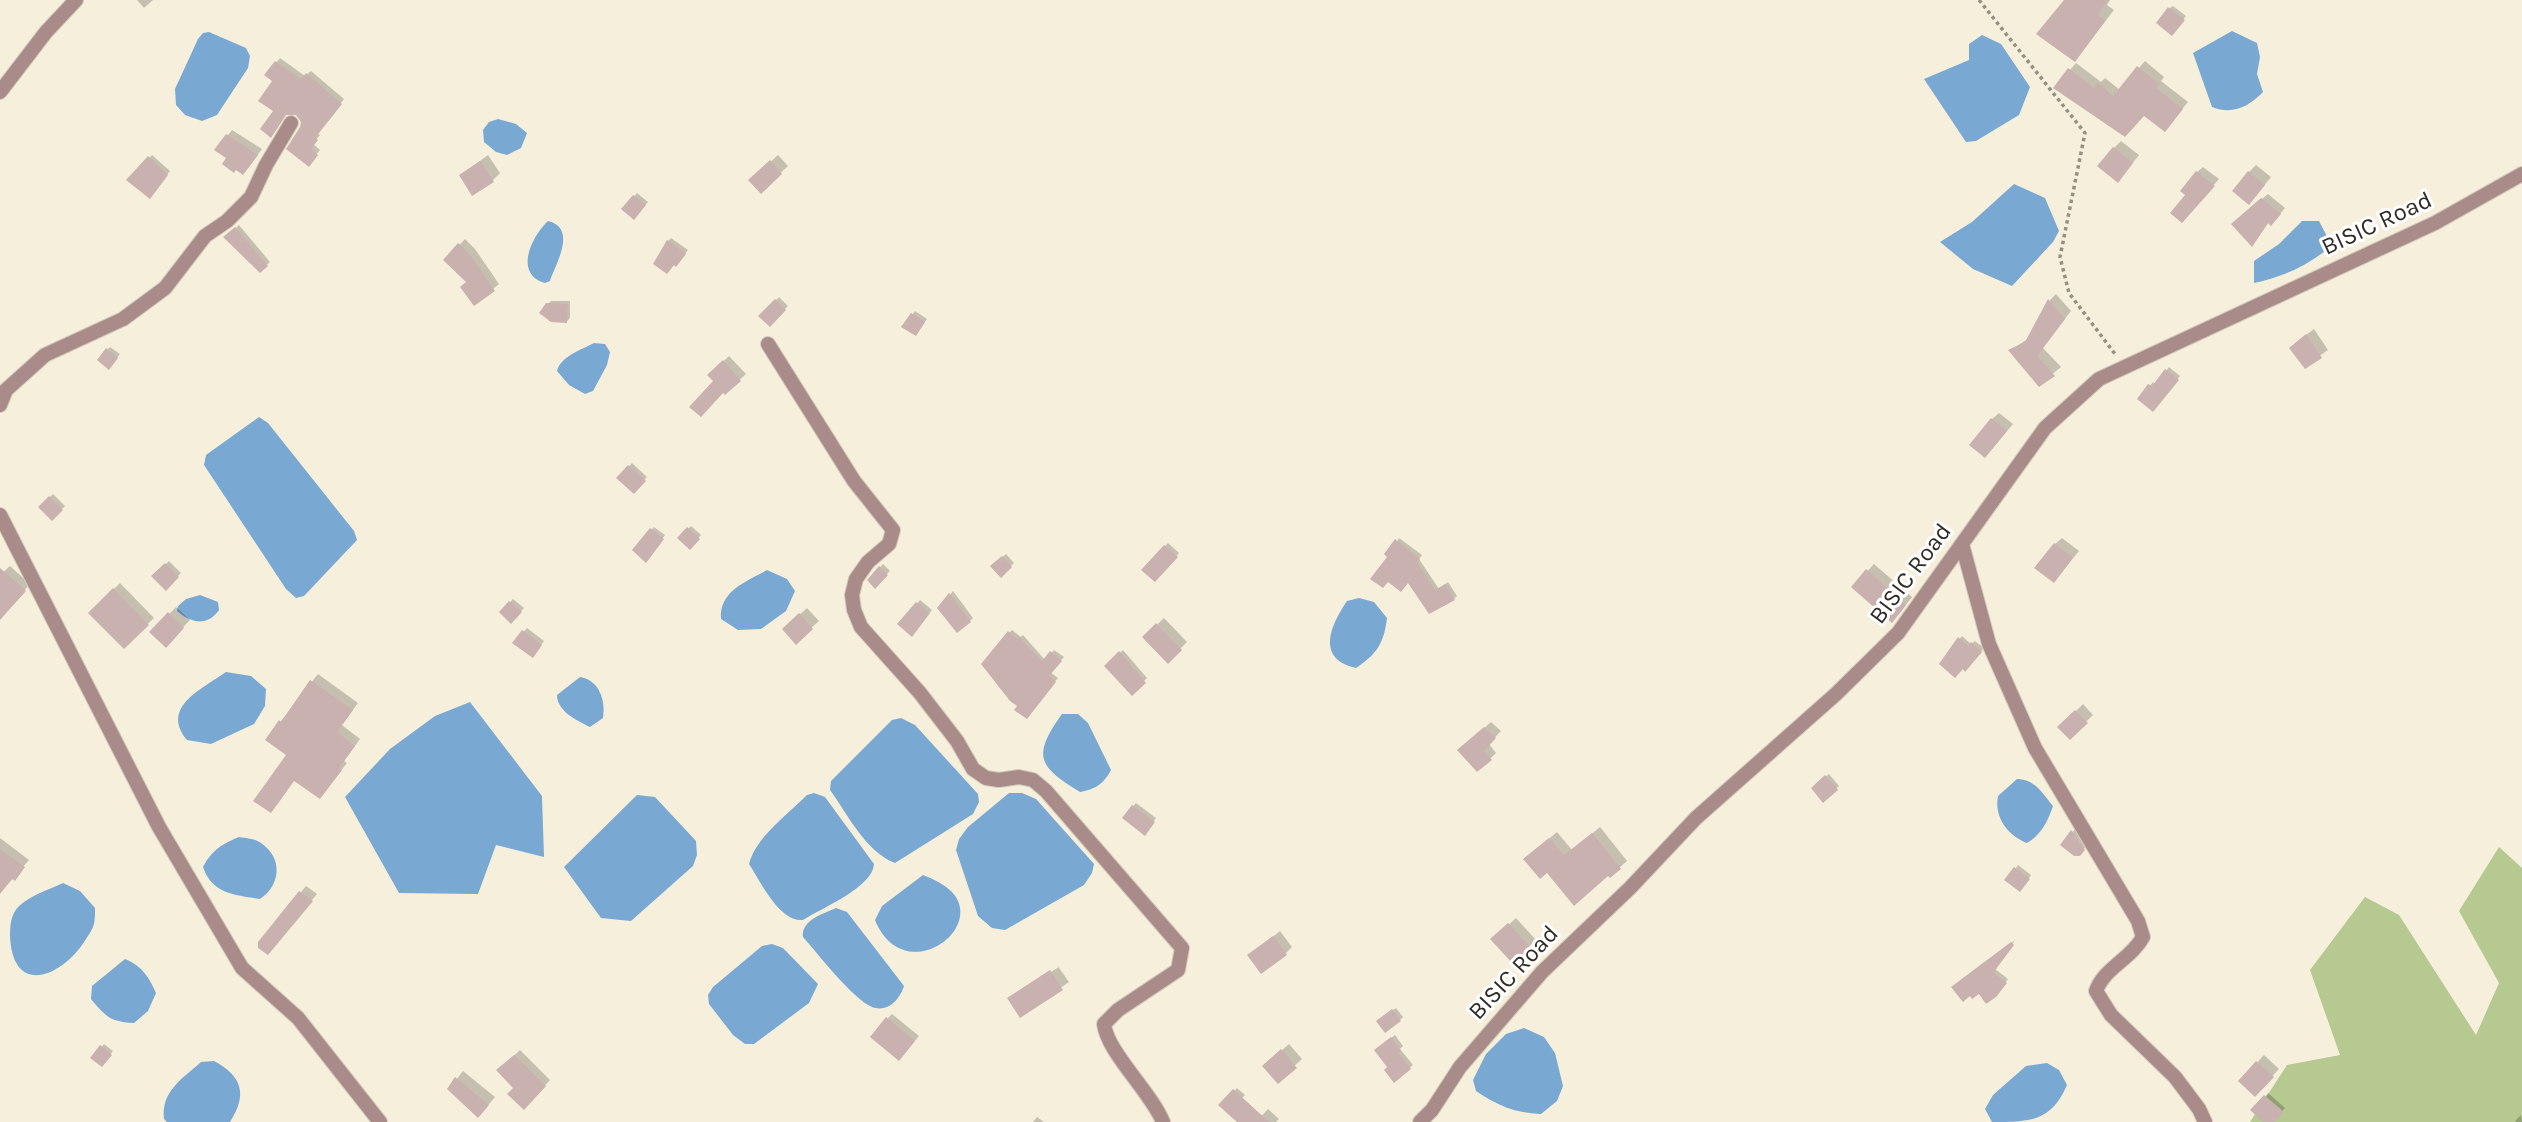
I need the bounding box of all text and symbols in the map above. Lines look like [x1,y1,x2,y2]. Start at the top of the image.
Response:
street label: BISIC Road [2317,186,2437,262]
street label: BISIC Road [1864,518,1958,630]
street label: BISIC Road [1463,920,1565,1026]

